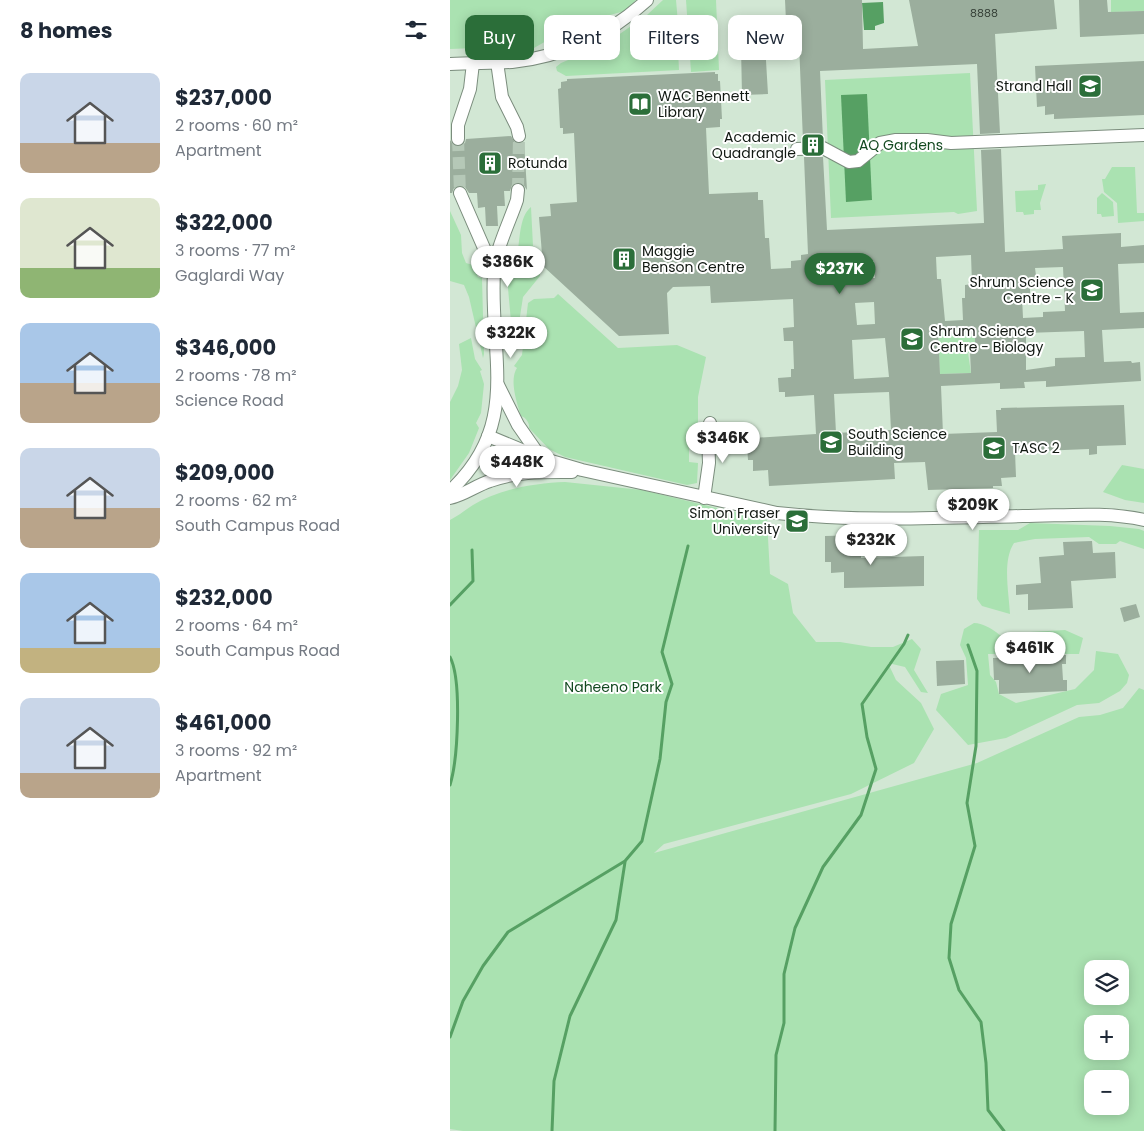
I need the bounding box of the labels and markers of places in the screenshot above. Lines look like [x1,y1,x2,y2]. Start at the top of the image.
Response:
school or university icon: Strand Hall [1077,73,1103,99]
place label: Strand Hall [996,76,1072,96]
place label: WAC Bennett Library [658,86,750,122]
library icon: WAC Bennett Library [627,91,653,117]
place label: Academic Quadrangle [712,127,796,163]
building icon: Academic Quadrangle [800,132,826,158]
building icon: Rotunda [477,150,503,176]
place label: Rotunda [508,153,567,173]
place label: Maggie Benson Centre [642,241,745,277]
pin: $386K [473,246,543,288]
building icon: Maggie Benson Centre [611,246,637,272]
pin: $237K [805,252,875,295]
place label: Shrum Science Centre - K [970,272,1075,308]
school or university icon: Shrum Science Centre - K [1079,277,1105,303]
pin: $322K [476,316,546,359]
place label: Shrum Science Centre - Biology [930,321,1043,357]
school or university icon: Shrum Science Centre - Biology [899,326,925,352]
pin: $346K [688,422,758,464]
place label: South Science Building [848,424,947,460]
school or university icon: South Science Building [818,429,844,455]
school or university icon: TASC 2 [981,435,1007,461]
place label: TASC 2 [1012,438,1060,458]
pin: $448K [482,446,552,488]
pin: $209K [938,488,1008,531]
place label: Simon Fraser University [689,503,780,539]
school or university icon: Simon Fraser University [784,508,810,534]
pin: $232K [836,524,906,566]
pin: $461K [995,632,1065,674]

